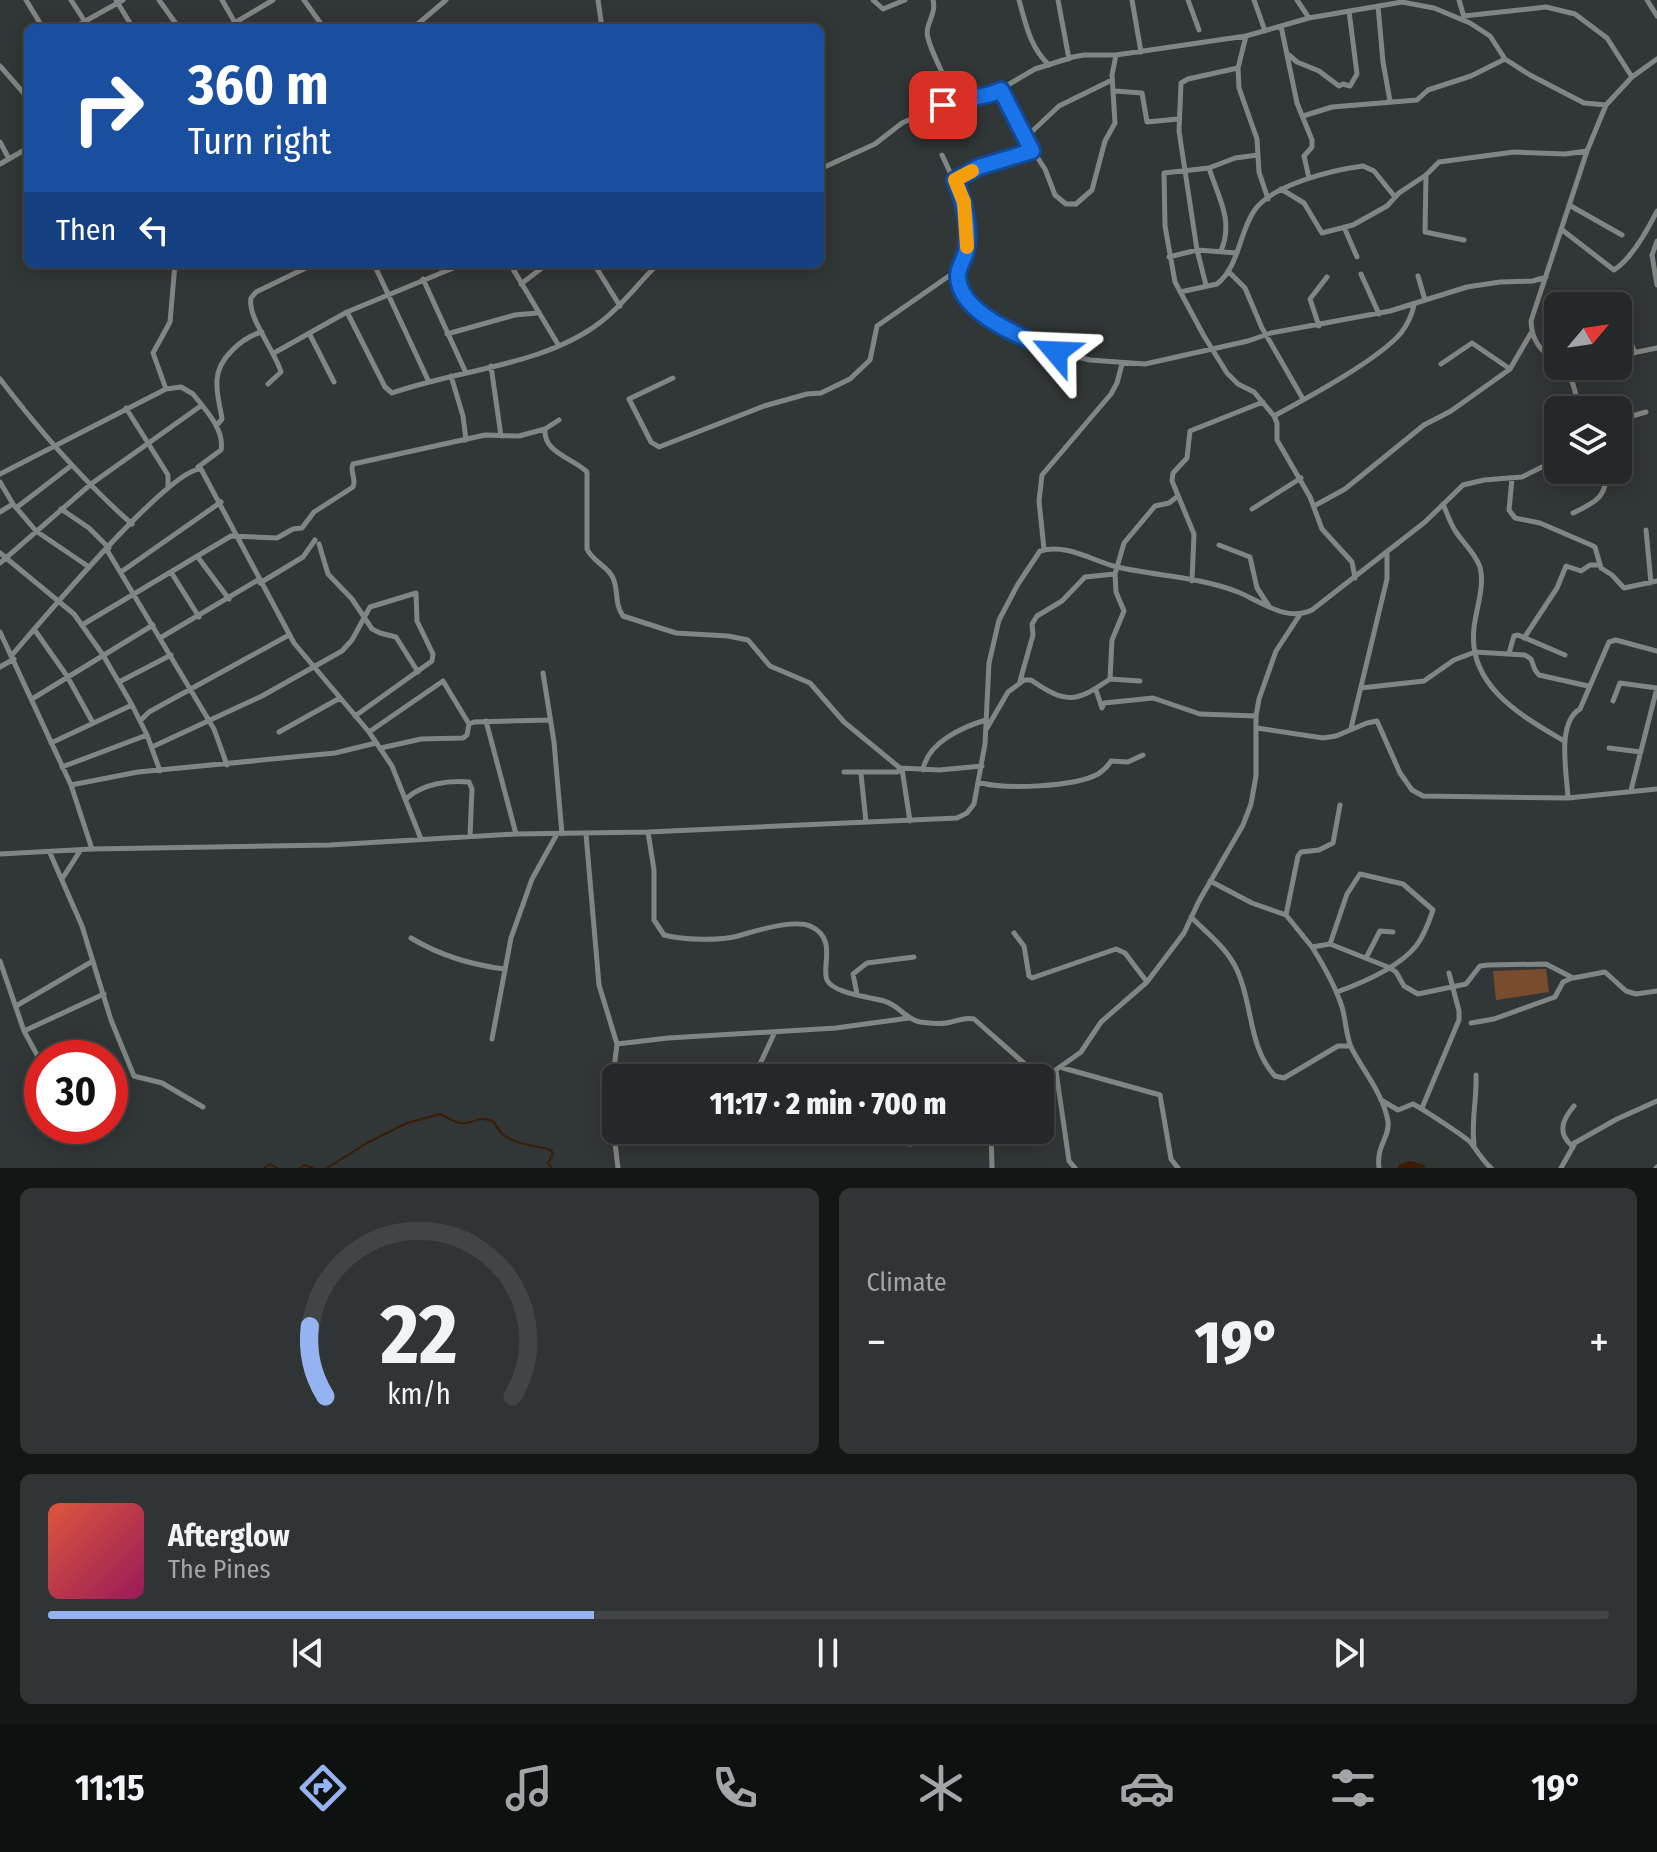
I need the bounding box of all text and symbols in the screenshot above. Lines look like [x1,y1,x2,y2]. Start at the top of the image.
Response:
text: 360 m [188,52,329,119]
icon: right [56,56,160,160]
pin [909,71,977,139]
icon: arrive [921,83,965,127]
text: Turn right [188,120,331,164]
icon: left [132,208,176,252]
text: Then [56,212,116,248]
north arrow [1544,292,1632,380]
map controls [1544,292,1632,484]
position arrow [1014,310,1098,394]
button: layers [1544,396,1632,484]
speed limit sign: 30 [24,1040,128,1144]
text: 11:17 · 2 min · 700 m [710,1086,946,1122]
text: Climate [867,1267,947,1298]
text: 22 [380,1285,458,1385]
text: 19° [1195,1307,1281,1379]
text: − [867,1316,886,1369]
text: + [1589,1316,1609,1369]
text: km/h [387,1377,451,1412]
text: Afterglow [168,1518,290,1554]
text: The Pines [168,1554,271,1585]
icon: previous [286,1631,330,1675]
icon: pause [806,1631,850,1675]
icon: next [1327,1631,1371,1675]
icon: directions [295,1760,351,1816]
icon: music [501,1760,557,1816]
icon: phone [707,1760,763,1816]
icon: climate [913,1760,969,1816]
icon: car [1119,1760,1175,1816]
icon: filters [1325,1760,1381,1816]
text: 11:15 [75,1766,145,1810]
text: 19° [1531,1766,1582,1810]

